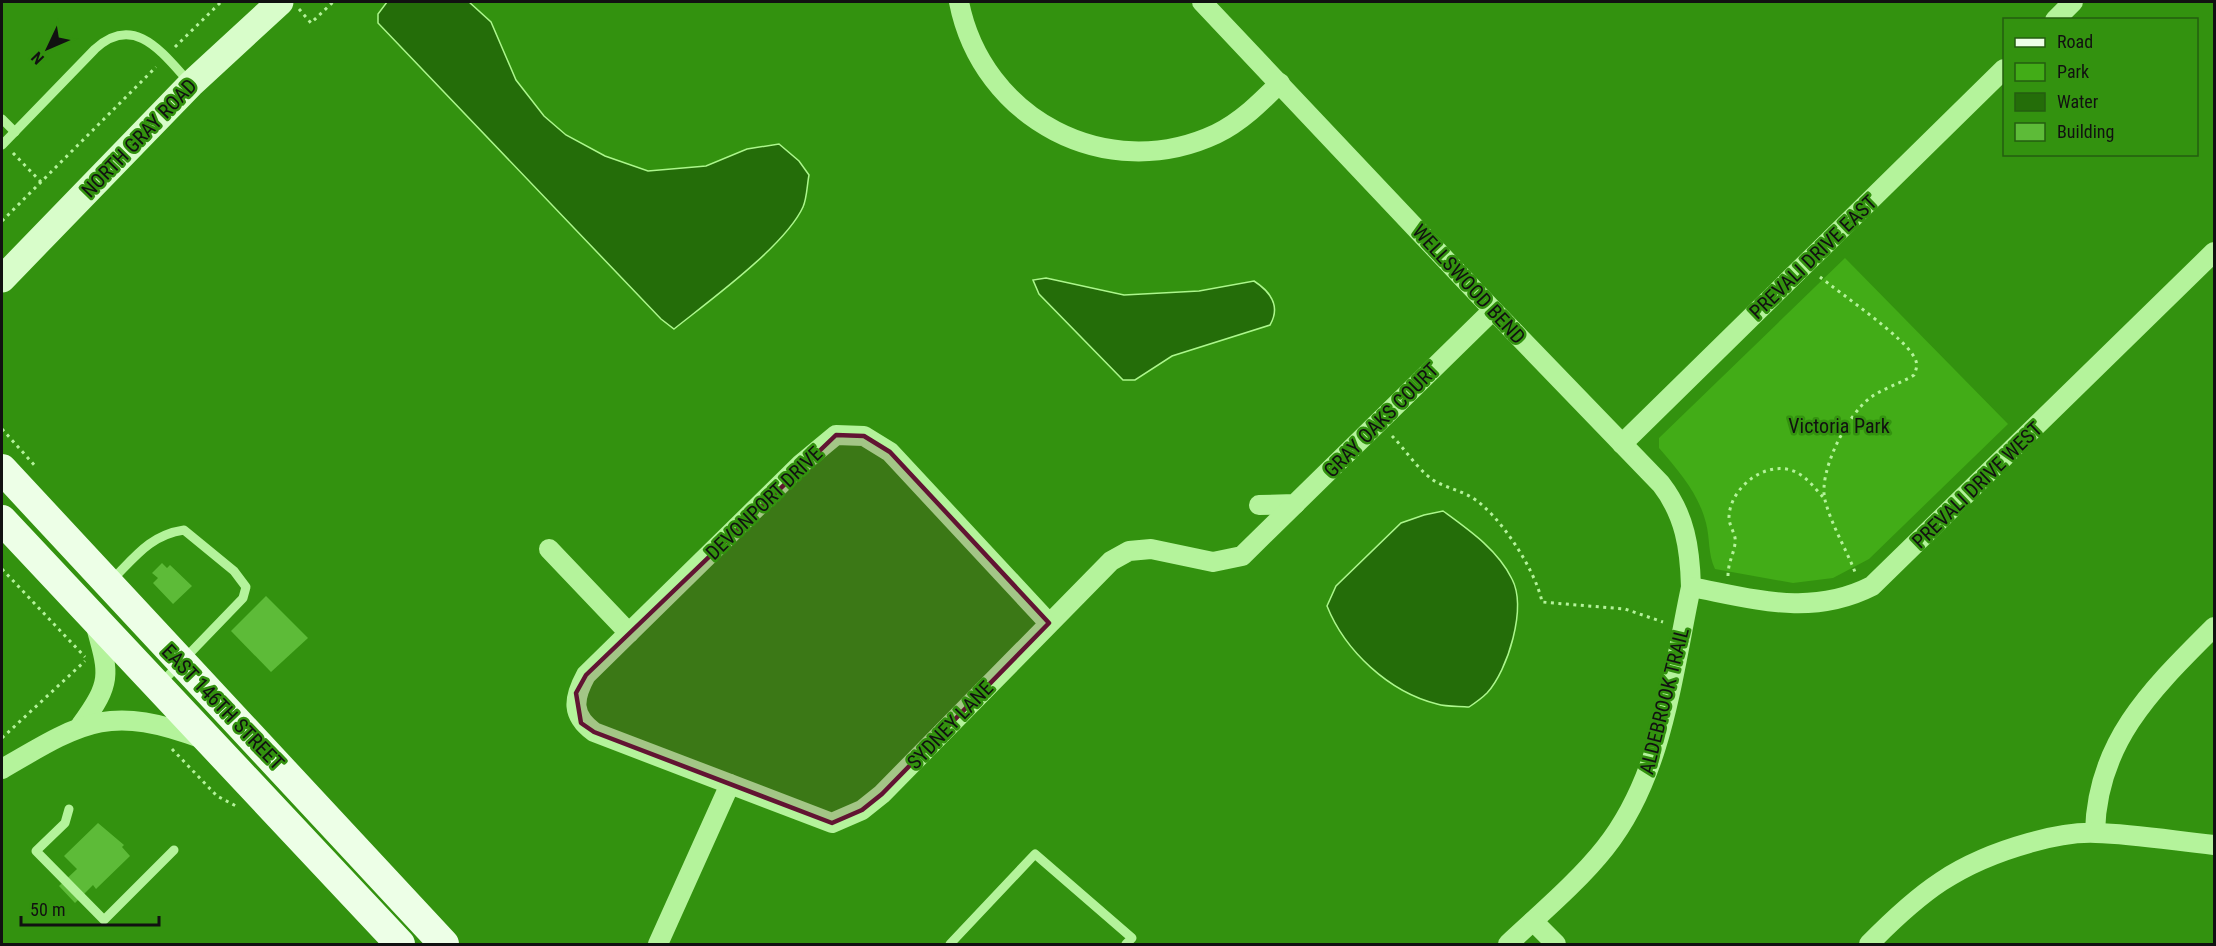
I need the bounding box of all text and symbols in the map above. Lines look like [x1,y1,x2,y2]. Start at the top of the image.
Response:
north arrow [18,18,78,78]
legend [2003,18,2198,156]
text: Road [2057,31,2093,52]
text: N [27,48,48,68]
text: Park [2057,61,2089,82]
street label: NORTH GRAY ROAD [76,74,202,202]
text: Water [2057,91,2099,112]
text: Building [2057,121,2114,142]
street label: PREVALI DRIVE EAST [1744,190,1882,324]
street label: WELLSWOOD BEND [1408,219,1530,349]
street label: GRAY OAKS COURT [1319,358,1443,482]
park label: Victoria Park [1788,414,1890,438]
street label: PREVALI DRIVE WEST [1907,417,2047,553]
street label: DEVONPORT DRIVE [701,441,827,565]
street label: ALDEBROOK TRAIL [1634,625,1694,777]
street label: EAST 146TH STREET [157,639,289,775]
street label: SYDNEY LANE [902,676,998,774]
scale bar [21,889,159,927]
text: 50 m [30,899,65,920]

